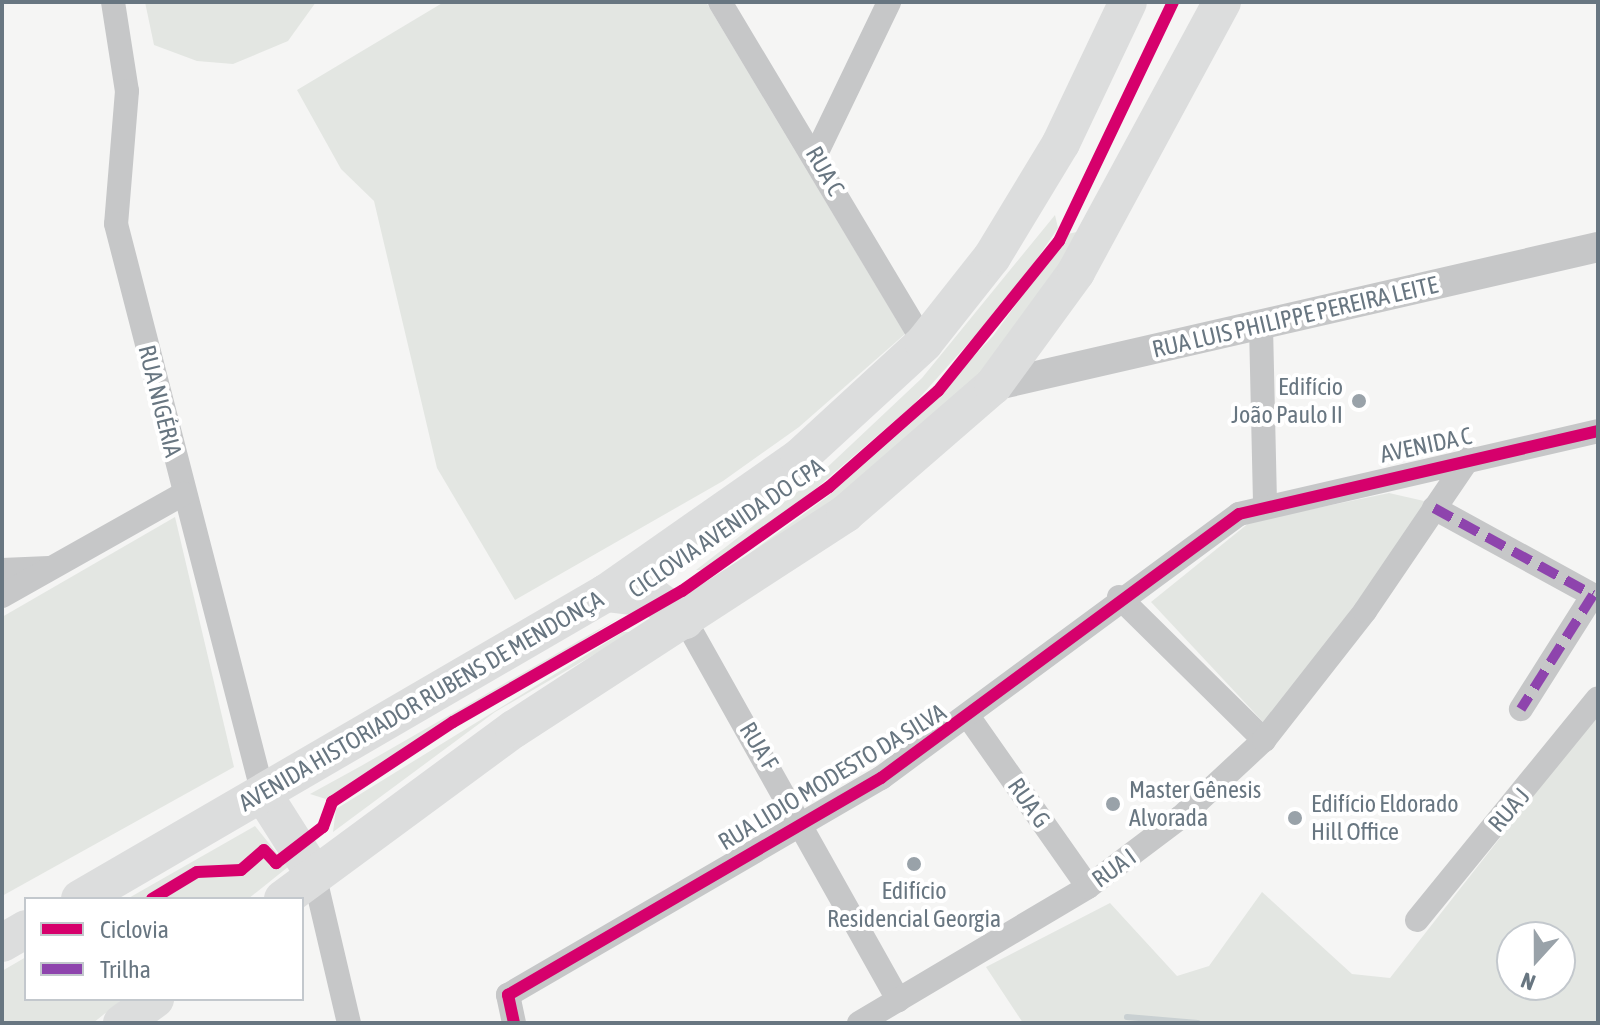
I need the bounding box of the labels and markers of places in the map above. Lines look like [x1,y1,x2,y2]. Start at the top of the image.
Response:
place label: Edifício João Paulo II [1231,373,1343,429]
marker: Edifício João Paulo II [1350,392,1368,410]
place label: Master Gênesis Alvorada [1129,776,1261,832]
place label: Edifício Eldorado Hill Office [1311,790,1459,846]
marker: Master Gênesis Alvorada [1104,795,1122,813]
marker: Edifício Eldorado Hill Office [1286,809,1304,827]
marker: Edifício Residencial Georgia [905,855,923,873]
place label: Edifício Residencial Georgia [827,877,1001,933]

